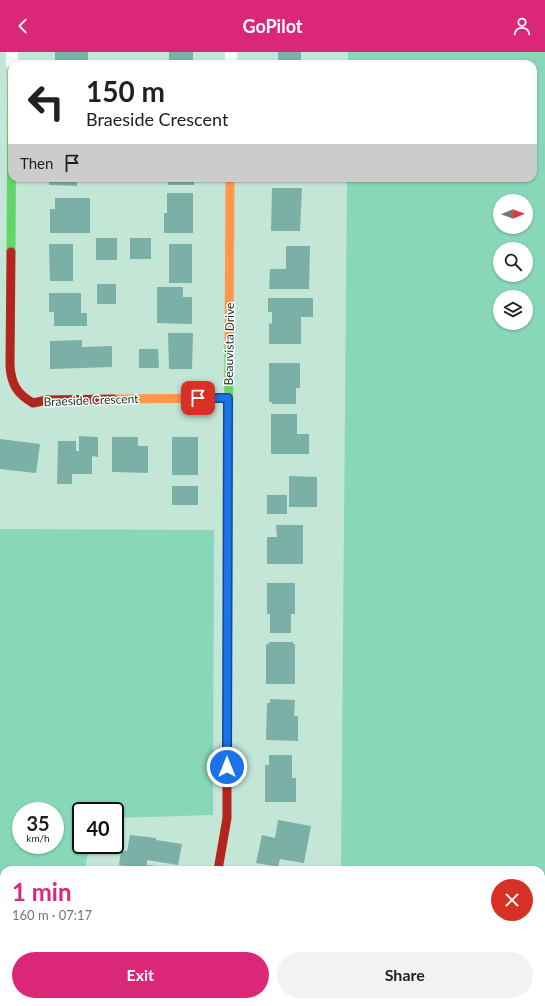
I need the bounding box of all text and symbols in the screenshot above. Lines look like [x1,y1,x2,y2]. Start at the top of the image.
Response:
icon: back [12,15,34,37]
text: GoPilot [242,15,303,37]
icon: person [511,15,533,37]
text: 150 m [86,74,165,108]
icon: left [20,76,72,128]
text: Braeside Crescent [86,108,228,130]
icon: arrive [61,152,83,174]
text: Then [20,154,53,172]
north arrow [493,194,533,234]
map controls [493,194,533,330]
button: search [493,242,533,282]
button: layers [493,290,533,330]
street label: Beauvista Drive [221,302,237,386]
pin [181,381,215,415]
icon: arrive [187,387,209,409]
street label: Braeside Crescent [43,391,139,409]
position arrow [206,746,248,788]
speed limit sign: 40 [72,802,124,854]
text: 35 [26,811,50,835]
text: km/h [26,832,50,844]
text: 1 min [12,877,72,906]
button: close [491,879,533,921]
text: 160 m · 07:17 [12,907,92,923]
button: Exit [12,952,269,998]
button: Share [277,952,533,998]

